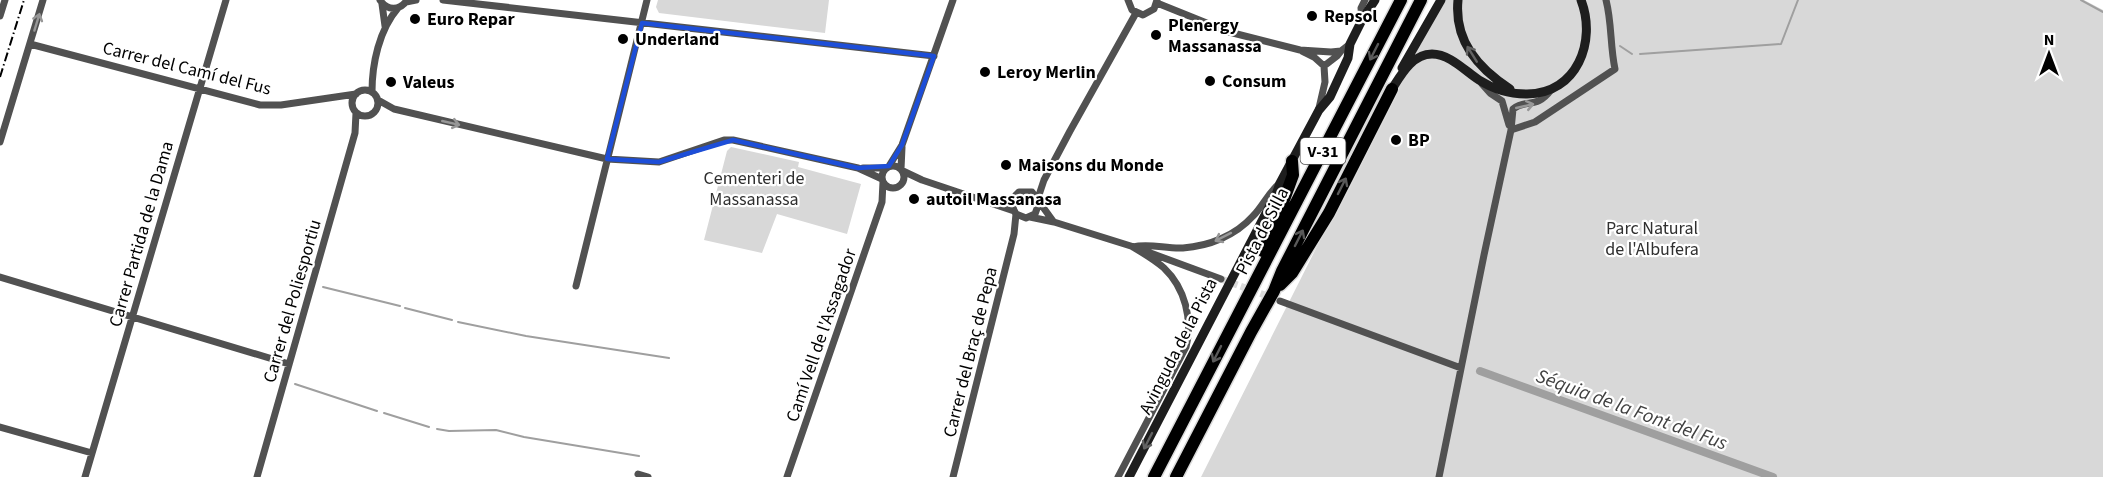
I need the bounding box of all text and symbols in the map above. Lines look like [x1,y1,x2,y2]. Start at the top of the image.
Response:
place label: Repsol [1324,4,1378,29]
place label: Euro Repar [427,7,515,32]
marker: Repsol [1305,9,1319,23]
marker: Euro Repar [408,12,422,26]
one-way arrow [32,13,43,32]
place label: Plenergy Massanassa [1168,13,1262,59]
north arrow [2019,24,2079,84]
place label: Underland [635,27,719,52]
marker: Plenergy Massanassa [1149,28,1163,42]
text: N [2044,29,2054,51]
marker: Underland [616,32,630,46]
street label: Carrer del Camí del Fus [100,35,274,102]
one-way arrow [1368,43,1380,60]
one-way arrow [1465,46,1477,63]
place label: Leroy Merlin [997,60,1096,85]
marker: Leroy Merlin [978,65,992,79]
place label: Consum [1222,69,1286,94]
place label: Valeus [402,70,455,95]
marker: Consum [1203,74,1217,88]
marker: Valeus [384,75,398,89]
one-way arrow [1515,100,1534,111]
one-way arrow [442,117,461,129]
place label: BP [1408,128,1430,153]
marker: BP [1389,133,1403,147]
street label: Carrer Partida de la Dama [103,138,180,330]
road number: V-31 [1300,138,1346,164]
place label: Maisons du Monde [1018,153,1164,178]
marker: Maisons du Monde [999,158,1013,172]
park label: Cementeri de Massanassa [704,166,805,212]
one-way arrow [1337,178,1349,196]
street label: Pista de Silla [1230,183,1295,279]
place label: autoil Massanasa [926,187,1062,212]
marker: autoil Massanasa [907,192,921,206]
park label: Parc Natural de l'Albufera [1605,216,1699,262]
street label: Carrer del Poliesportiu [257,217,328,386]
one-way arrow [1293,230,1305,247]
one-way arrow [1215,232,1233,244]
street label: Camí Vell de l'Assagador [780,244,863,425]
street label: Carrer del Braç de Pepa [937,264,1004,440]
street label: Avinguda de la Pista [1133,274,1224,419]
one-way arrow [1211,344,1222,362]
water label: Séquia de la Font del Fus [1532,362,1731,458]
one-way arrow [1142,431,1153,449]

